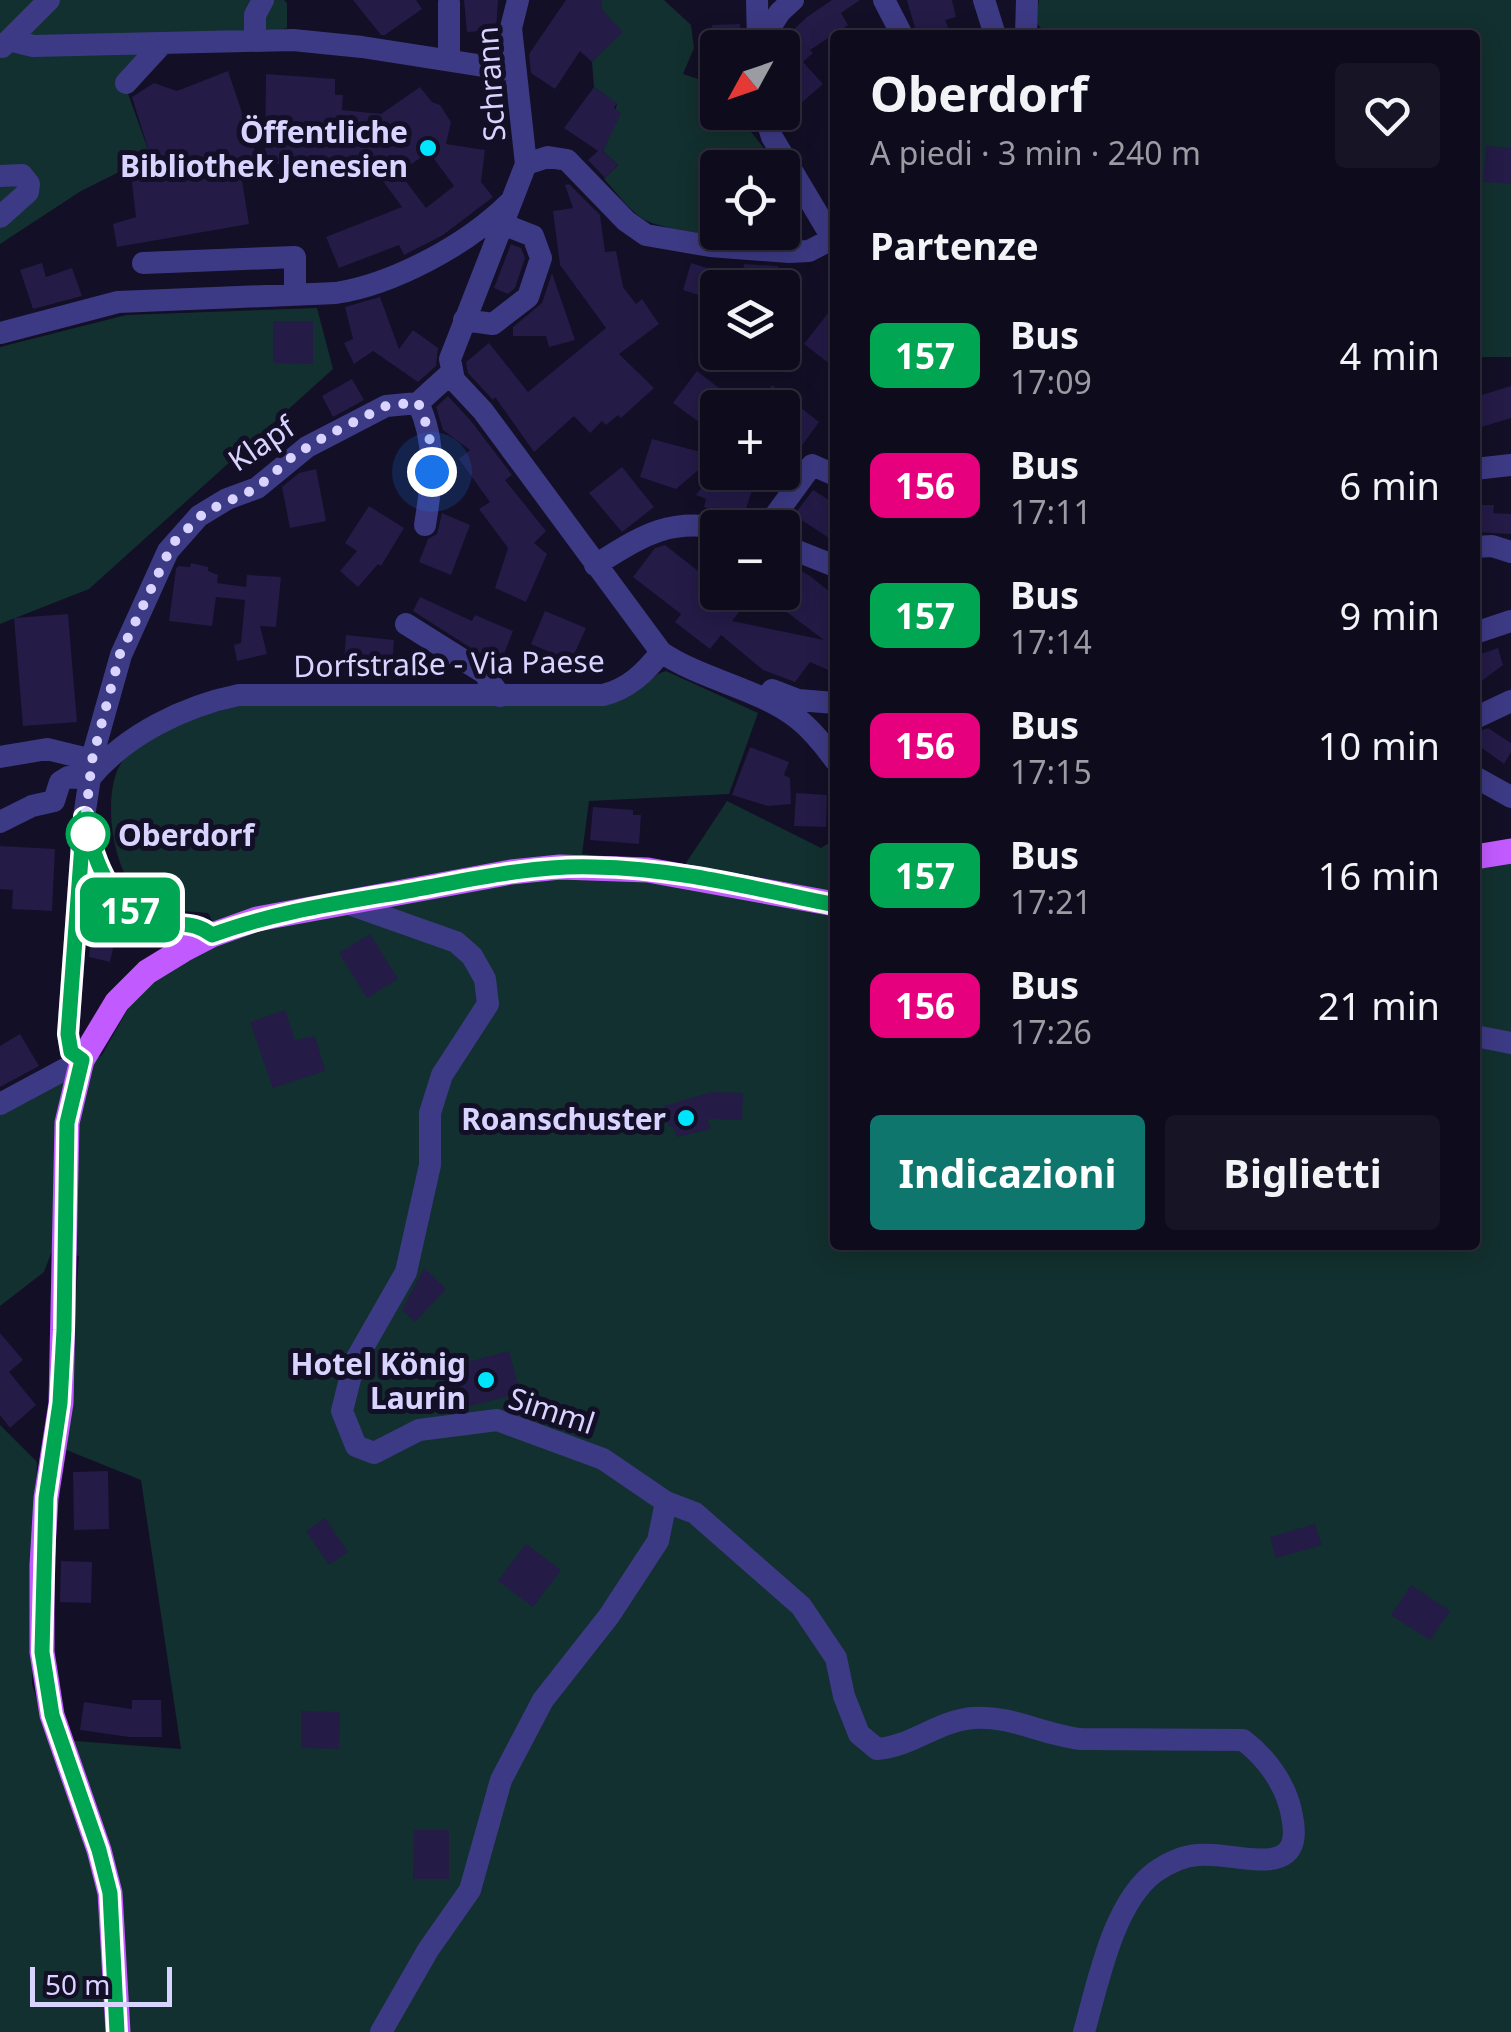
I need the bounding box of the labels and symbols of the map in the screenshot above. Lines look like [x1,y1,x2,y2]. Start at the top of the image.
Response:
street label: Schrann [466,25,514,143]
north arrow [700,30,800,130]
place label: Öffentliche Bibliothek Jenesien [120,111,408,186]
marker: Öffentliche Bibliothek Jenesien [417,137,439,159]
street label: Klapf [220,405,304,480]
your location [407,447,457,497]
street label: Dorfstraße - Via Paese [293,640,605,686]
marker: Oberdorf [67,813,109,855]
place label: Oberdorf [118,814,256,855]
line badge: 157 [72,878,188,942]
place label: Roanschuster [461,1098,667,1139]
marker: Roanschuster [675,1107,697,1129]
place label: Hotel König Laurin [291,1343,466,1418]
marker: Hotel König Laurin [475,1369,497,1391]
street label: Simml [504,1377,600,1443]
scale bar [30,1962,172,2006]

